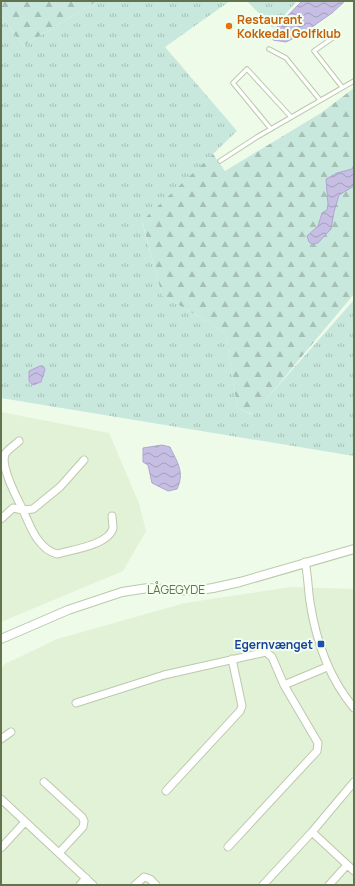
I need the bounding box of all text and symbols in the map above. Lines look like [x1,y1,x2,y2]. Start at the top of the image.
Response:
place label: Restaurant Kokkedal Golfklub [237,11,341,42]
marker: Restaurant Kokkedal Golfklub [224,21,234,31]
street label: LÅGEGYDE [147,581,205,598]
place label: Egernvænget [234,636,313,653]
marker: Egernvænget [316,639,326,649]

